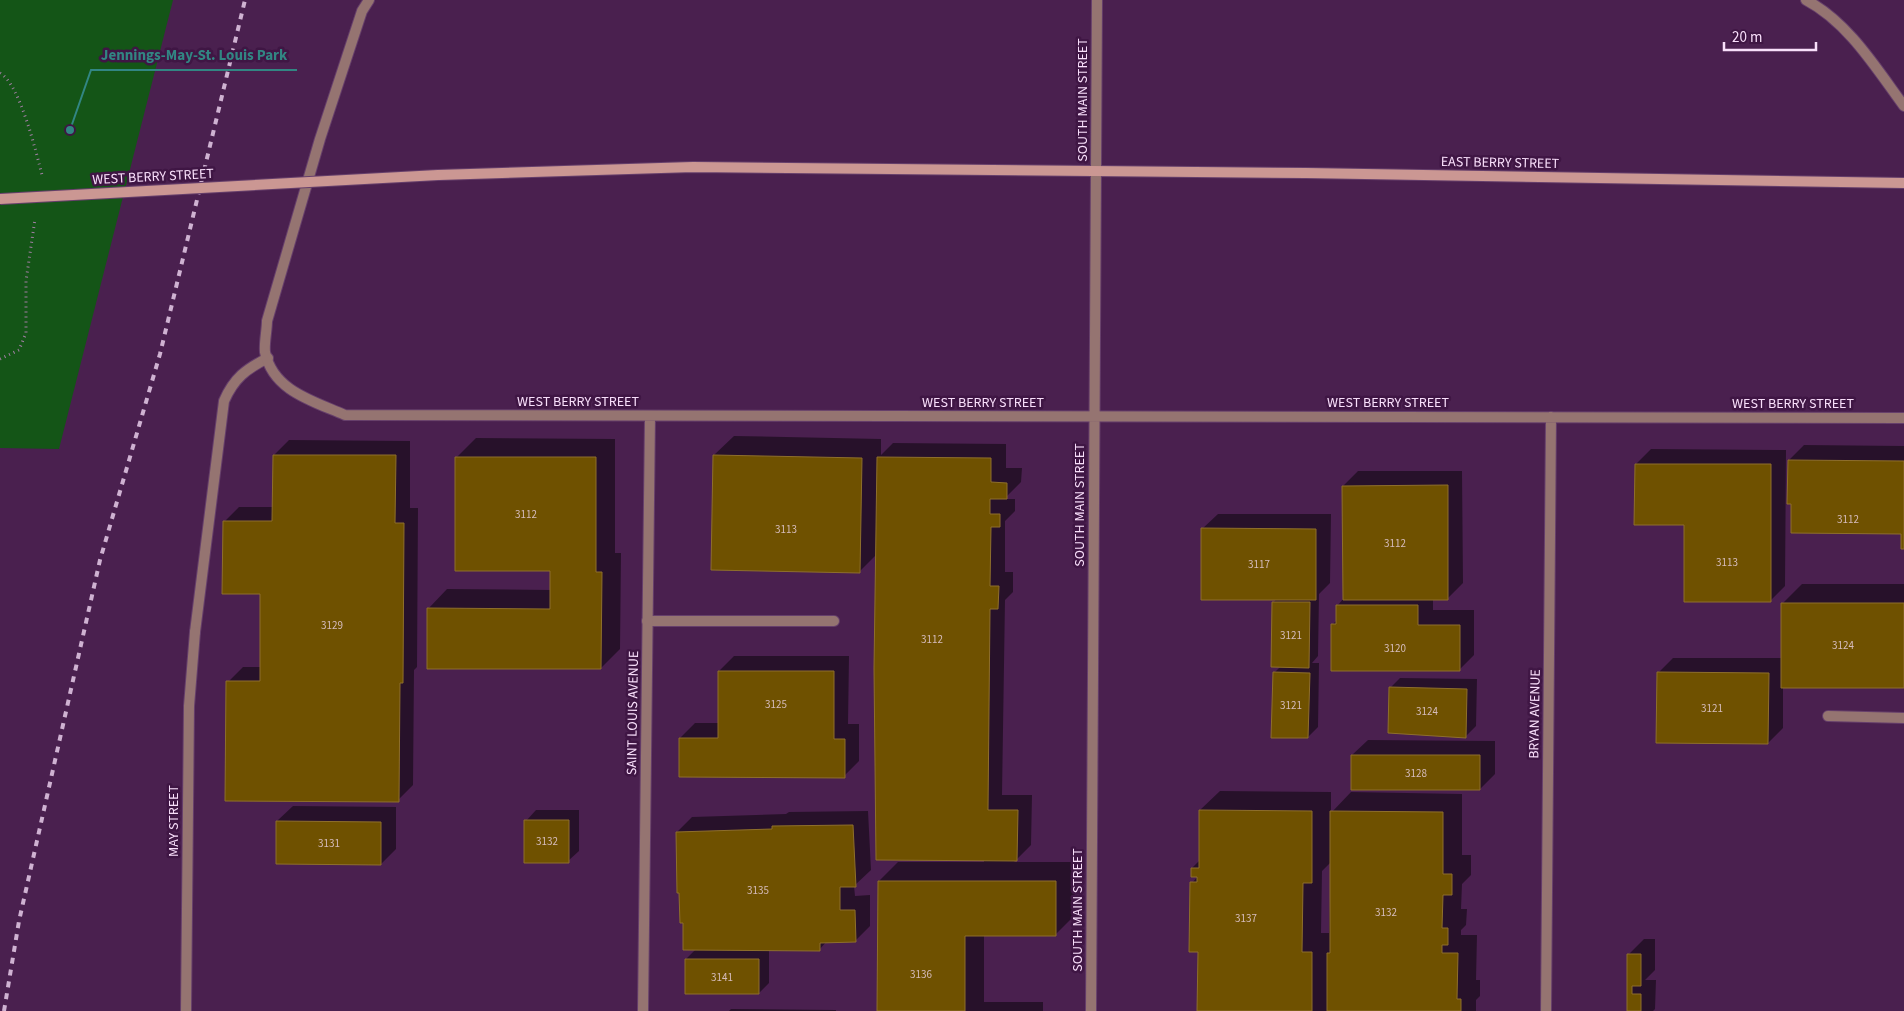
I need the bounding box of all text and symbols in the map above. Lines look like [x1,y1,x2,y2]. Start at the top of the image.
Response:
scale bar [1724,20,1816,52]
text: 20 m [1732,27,1762,48]
street label: SOUTH MAIN STREET [1073,38,1093,162]
callout: Jennings-May-St. Louis Park [91,40,297,70]
text: Jennings-May-St. Louis Park [101,45,288,66]
street label: EAST BERRY STREET [1441,152,1560,174]
street label: WEST BERRY STREET [92,164,215,190]
street label: WEST BERRY STREET [517,392,639,412]
street label: WEST BERRY STREET [922,393,1044,413]
street label: WEST BERRY STREET [1327,393,1449,413]
street label: WEST BERRY STREET [1732,394,1854,414]
street label: SOUTH MAIN STREET [1070,443,1090,567]
house number: 3112 [515,507,537,522]
house number: 3112 [1837,512,1859,527]
house number: 3113 [775,522,797,537]
house number: 3112 [1384,536,1406,551]
house number: 3113 [1716,555,1738,570]
house number: 3117 [1248,557,1270,572]
house number: 3129 [321,618,343,633]
house number: 3121 [1280,628,1302,643]
house number: 3112 [921,632,943,647]
house number: 3124 [1832,638,1854,653]
house number: 3120 [1384,641,1406,656]
street label: SAINT LOUIS AVENUE [622,651,644,775]
street label: BRYAN AVENUE [1524,669,1546,759]
house number: 3125 [765,697,787,712]
house number: 3121 [1280,698,1302,713]
house number: 3121 [1701,701,1723,716]
house number: 3124 [1416,704,1438,719]
house number: 3128 [1405,766,1427,781]
street label: MAY STREET [164,785,184,857]
house number: 3132 [536,834,558,849]
house number: 3131 [318,836,340,851]
street label: SOUTH MAIN STREET [1068,848,1088,972]
house number: 3135 [747,883,769,898]
house number: 3132 [1375,905,1397,920]
house number: 3137 [1235,911,1257,926]
house number: 3136 [910,967,932,982]
house number: 3141 [711,970,733,985]

